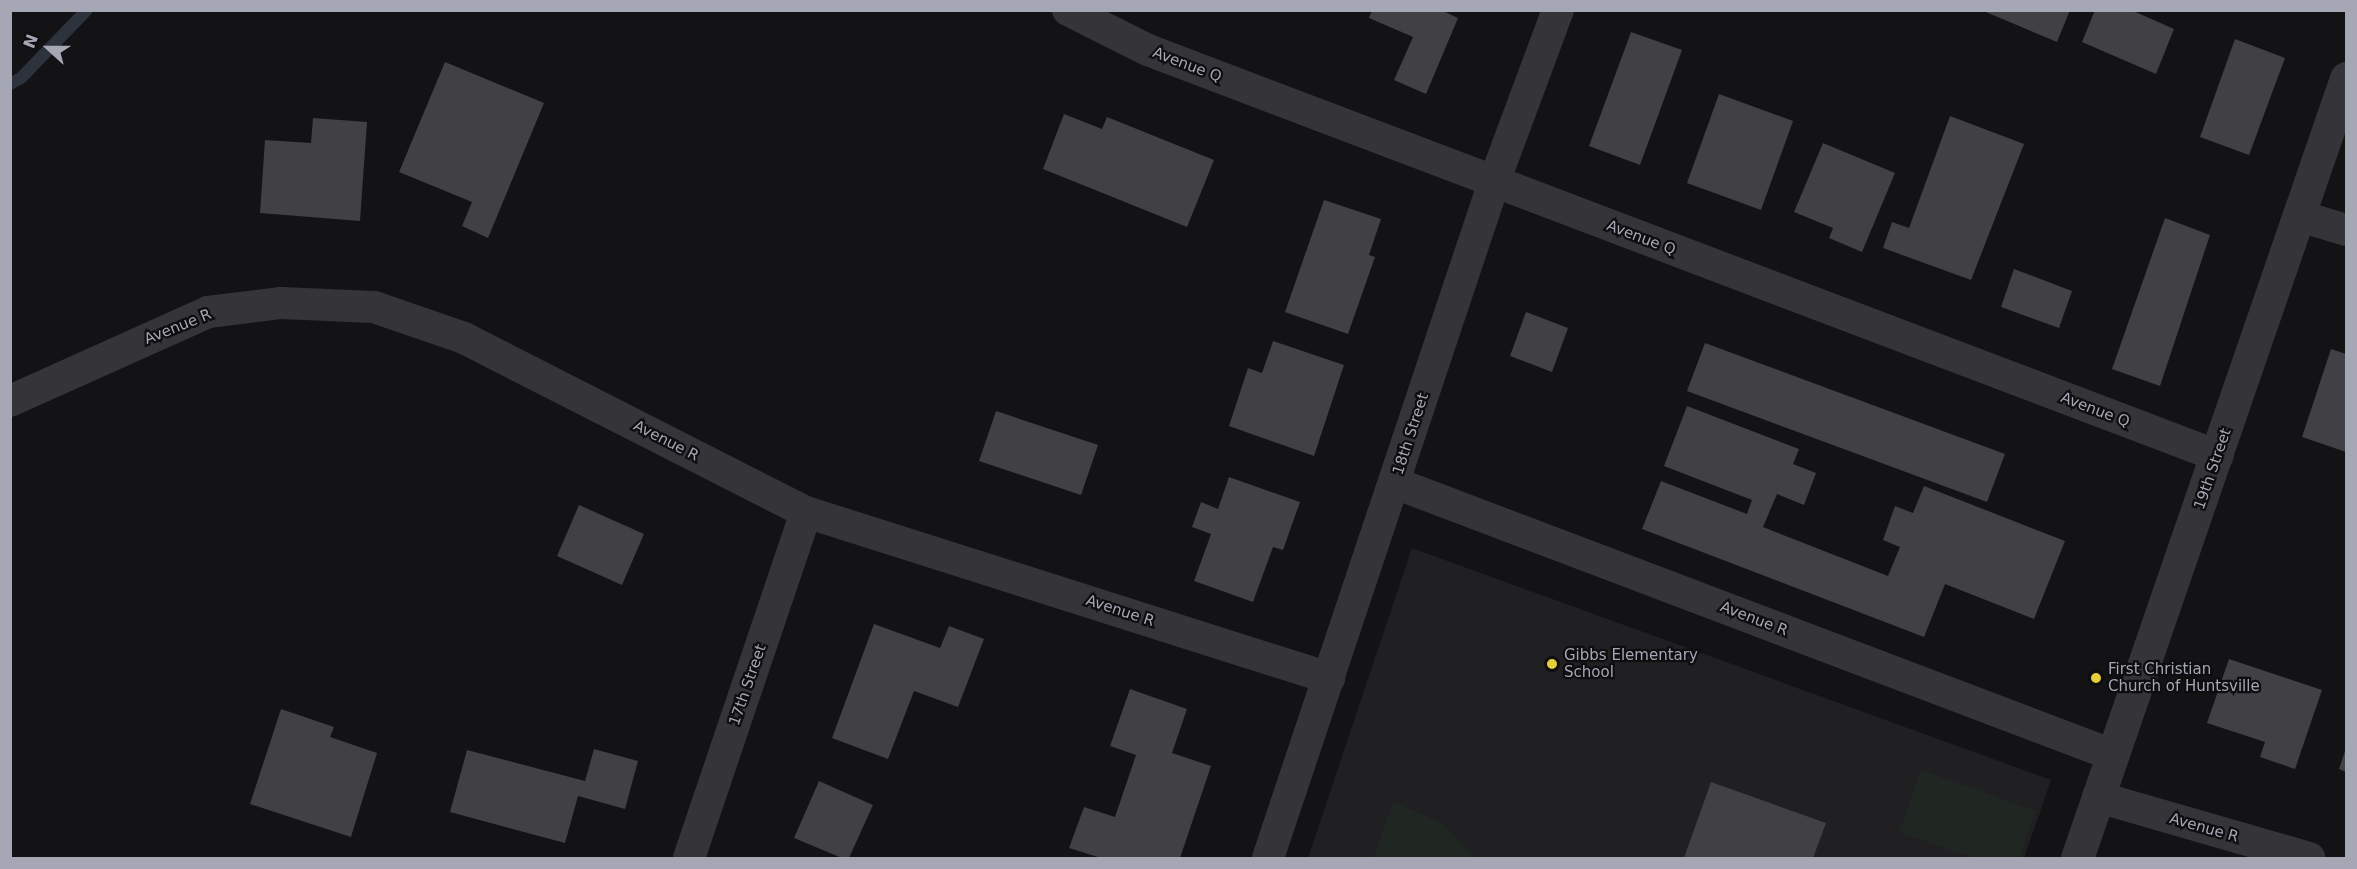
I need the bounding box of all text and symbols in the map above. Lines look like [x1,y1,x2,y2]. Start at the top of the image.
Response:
north arrow [18,18,78,78]
text: N [19,32,42,51]
street label: Avenue Q [1150,44,1224,86]
street label: Avenue Q [1604,217,1678,259]
street label: Avenue R [142,305,214,349]
street label: Avenue Q [2058,389,2132,431]
street label: 18th Street [1389,391,1433,477]
street label: Avenue R [630,417,702,465]
street label: 19th Street [2191,426,2235,512]
street label: Avenue R [1083,591,1157,631]
street label: Avenue R [1718,598,1790,640]
street label: 17th Street [726,642,770,728]
place label: Gibbs Elementary School [1564,646,1698,681]
marker: Gibbs Elementary School [1545,657,1559,671]
place label: First Christian Church of Huntsville [2108,660,2260,695]
marker: First Christian Church of Huntsville [2089,671,2103,685]
street label: Avenue R [2167,810,2241,846]

